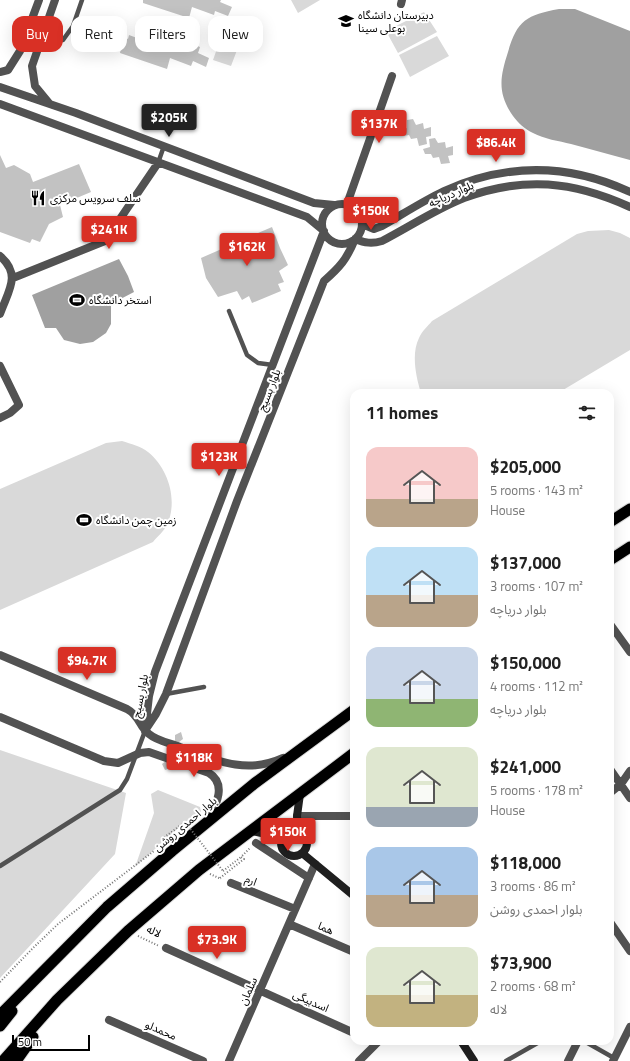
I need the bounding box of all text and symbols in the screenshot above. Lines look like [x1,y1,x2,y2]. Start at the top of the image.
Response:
place label: دبیرستان دانشگاه بوعلی سینا [358,7,434,36]
school or university icon: دبیرستان دانشگاه بوعلی سینا [337,12,355,30]
chip: Buy [12,16,63,52]
chip: Rent [71,16,127,52]
chip: Filters [135,16,200,52]
chip: New [208,16,263,52]
pin: $205K [141,104,197,138]
text: $205K [151,107,187,127]
pin: $137K [351,110,407,144]
text: $137K [361,113,397,133]
pin: $86.4K [463,129,529,163]
text: $86.4K [476,132,516,152]
street label: بلوار دریاچه [426,177,476,211]
restaurant icon: سلف سرویس مرکزی [29,189,47,207]
place label: سلف سرویس مرکزی [50,190,141,206]
pin: $150K [343,197,399,231]
text: $150K [353,200,389,220]
pin: $241K [81,216,137,250]
text: $241K [91,219,127,239]
pin: $162K [219,233,275,267]
text: $162K [229,236,265,256]
sports icon: استخر دانشگاه [68,291,86,309]
place label: استخر دانشگاه [89,292,152,308]
street label: بلوار بسیج [253,367,285,413]
text: 11 homes [366,400,438,426]
icon: filters [576,402,598,424]
pin: $123K [191,443,247,477]
text: $123K [201,446,237,466]
text: $205,000 [490,454,561,480]
icon: home [398,463,446,511]
text: 5 rooms · 143 m² [490,480,583,500]
text: House [490,500,525,520]
sports icon: زمین چمن دانشگاه [75,511,93,529]
place label: زمین چمن دانشگاه [96,512,177,528]
text: $137,000 [490,550,561,576]
icon: home [398,563,446,611]
text: 3 rooms · 107 m² [490,576,583,596]
text: بلوار دریاچه [490,599,547,619]
pin: $94.7K [54,647,120,681]
text: $94.7K [67,650,107,670]
text: $150,000 [490,650,561,676]
icon: home [398,663,446,711]
street label: بلوار بسیج [128,673,152,719]
text: 4 rooms · 112 m² [490,676,583,696]
text: بلوار دریاچه [490,699,547,719]
pin: $118K [166,744,222,778]
text: $118K [176,747,212,767]
text: $241,000 [490,754,561,780]
icon: home [398,763,446,811]
text: 5 rooms · 178 m² [490,780,583,800]
street label: بلوار احمدی روشن [150,793,220,855]
text: House [490,800,525,820]
pin: $150K [260,818,316,852]
text: $150K [270,821,306,841]
text: $118,000 [490,850,561,876]
icon: home [398,863,446,911]
street label: ارم [243,870,259,890]
text: 3 rooms · 86 m² [490,876,576,896]
text: بلوار احمدی روشن [490,899,582,919]
street label: هما [315,917,337,939]
street label: لاله [144,921,164,941]
pin: $73.9K [184,926,250,960]
text: $73.9K [197,929,237,949]
text: $73,900 [490,950,552,976]
icon: home [398,963,446,1011]
street label: سلمان [235,974,261,1008]
text: 2 rooms · 68 m² [490,976,576,996]
street label: اسدبیگی [290,986,332,1016]
text: لاله [490,999,507,1019]
street label: محمدلو [143,1016,180,1044]
scale bar [12,1033,90,1052]
text: 50 m [18,1034,42,1050]

